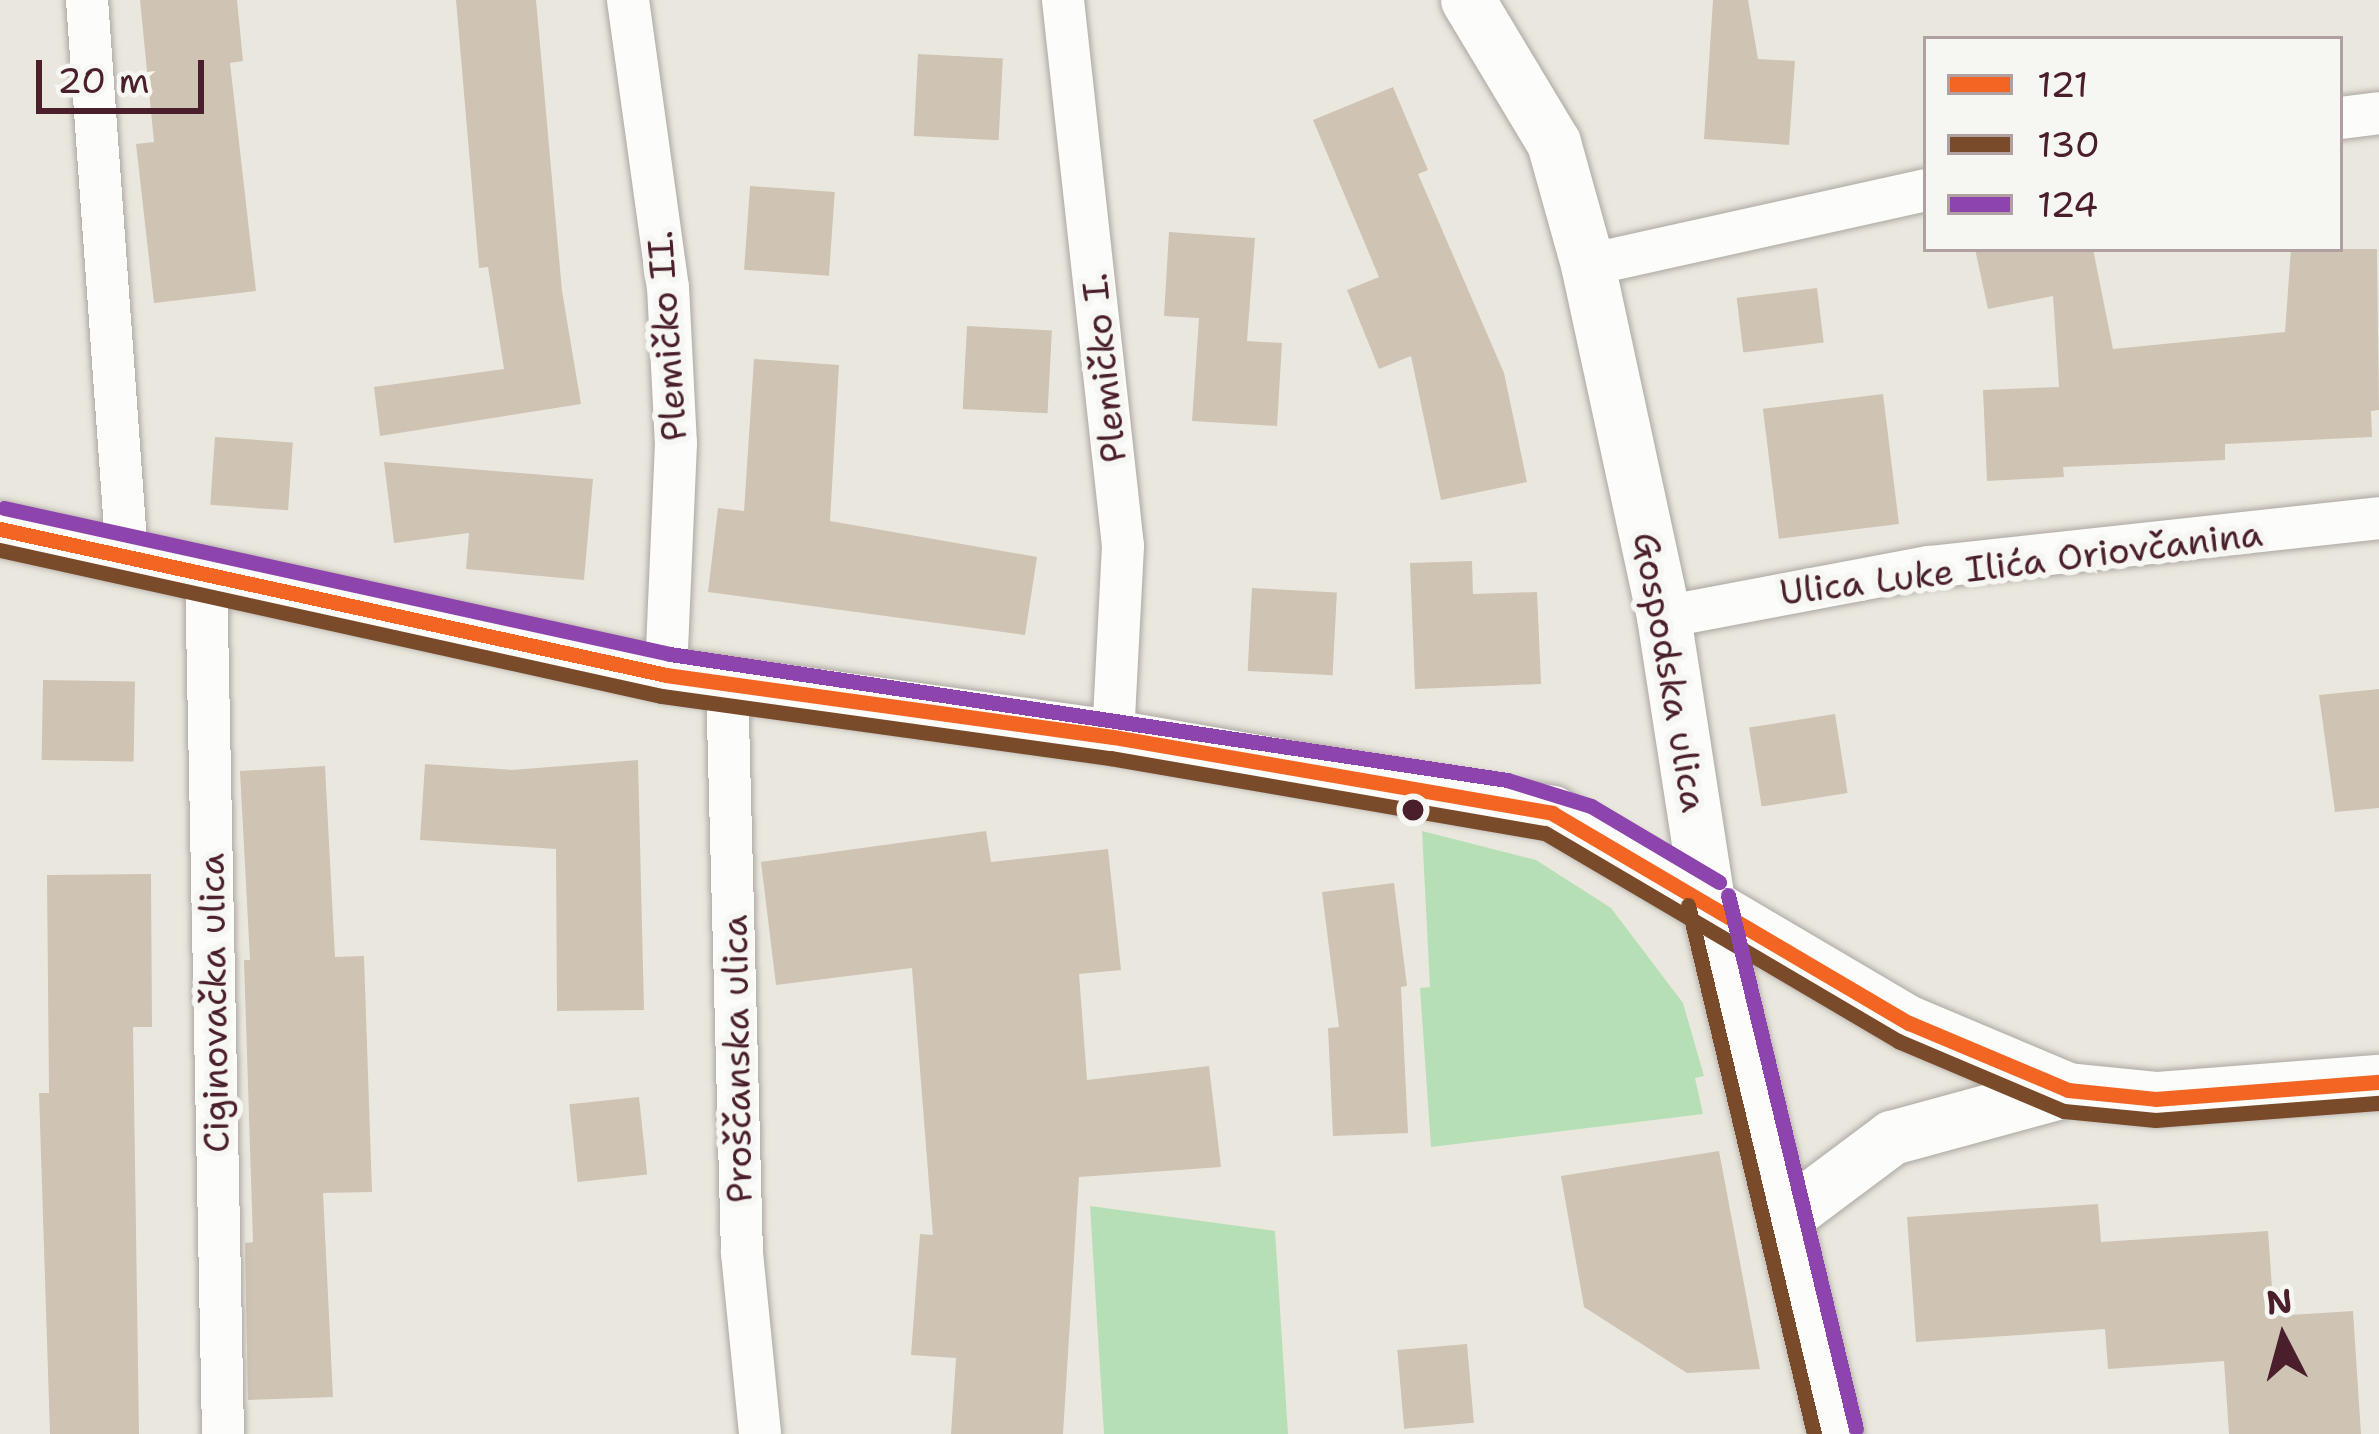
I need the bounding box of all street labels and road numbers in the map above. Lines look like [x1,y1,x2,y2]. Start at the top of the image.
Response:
street label: Plemičko II. [638,229,696,443]
street label: Plemičko I. [1073,271,1135,465]
street label: Ulica Luke Ilića Oriovčanina [1777,512,2265,614]
street label: Gospodska ulica [1624,529,1716,815]
street label: Ciginovačka ulica [190,853,238,1153]
street label: Proščanska ulica [713,914,761,1204]

